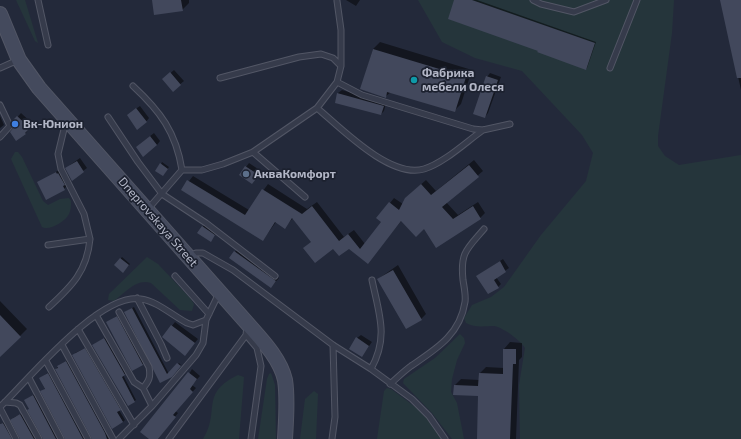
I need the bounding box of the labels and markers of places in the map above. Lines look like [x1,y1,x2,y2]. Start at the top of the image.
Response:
place label: Фабрика мебели Олеся [422,66,504,94]
marker: Фабрика мебели Олеся [409,75,419,85]
place label: Вк-Юнион [23,117,83,131]
marker: Вк-Юнион [10,119,20,129]
place label: АкваКомфорт [254,167,336,181]
marker: АкваКомфорт [241,169,251,179]

